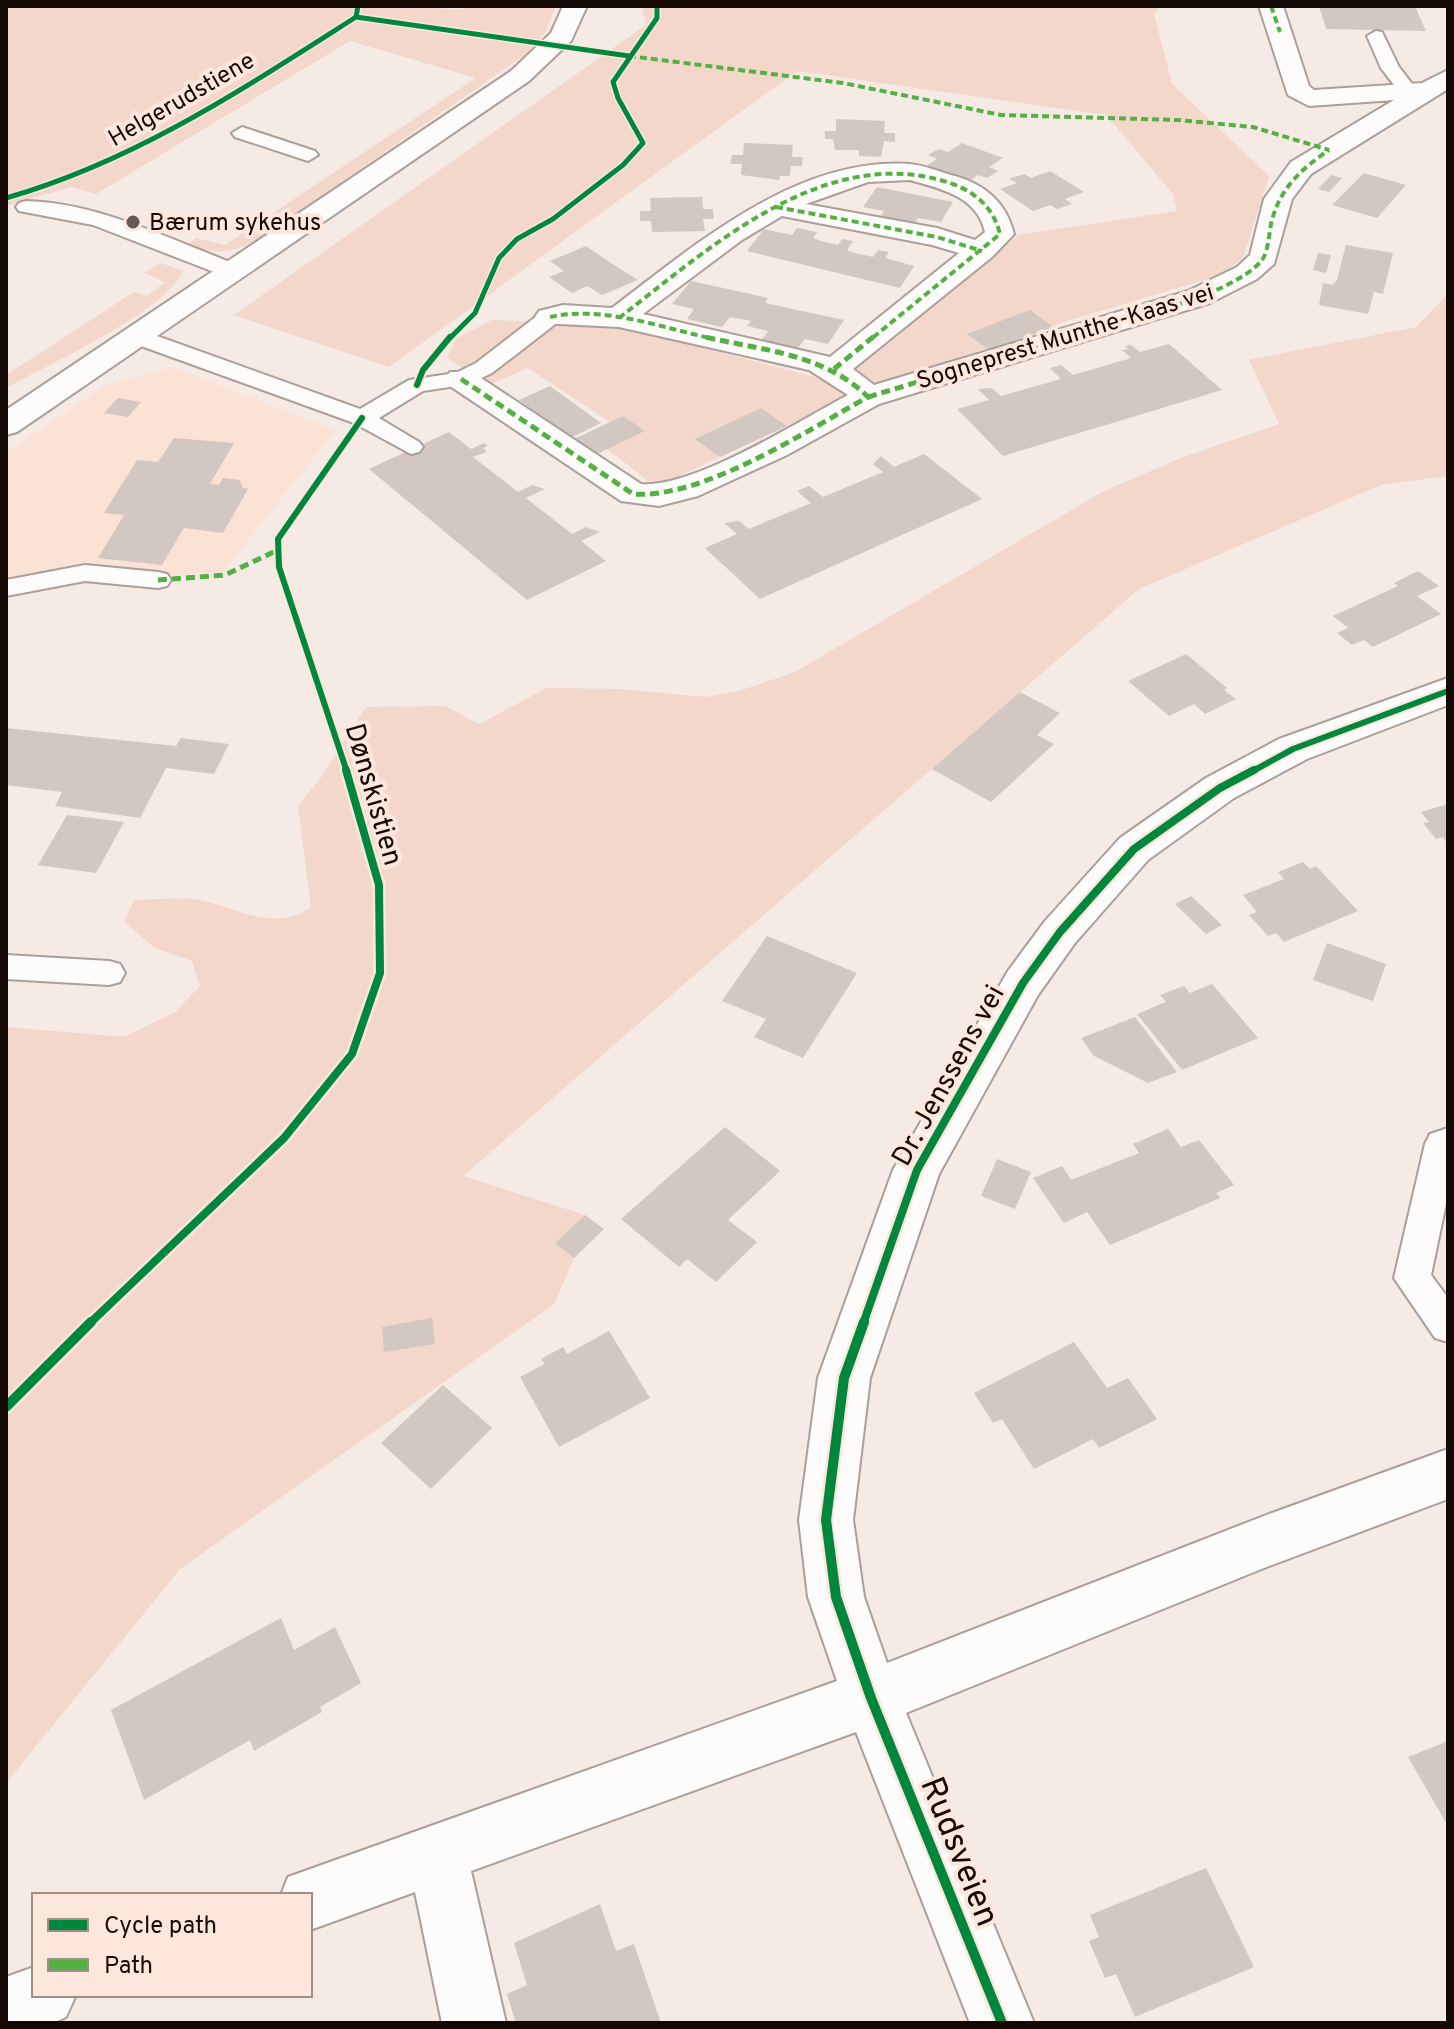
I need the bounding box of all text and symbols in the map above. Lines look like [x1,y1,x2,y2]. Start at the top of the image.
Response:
street label: Helgerudstiene [103,47,261,155]
place label: Bærum sykehus [149,209,321,239]
marker: Bærum sykehus [124,213,142,231]
street label: Sogneprest Munthe-Kaas vei [913,278,1218,397]
street label: Dønskistien [335,720,410,870]
street label: Dr. Jenssens vei [885,980,1014,1173]
street label: Rudsveien [908,1771,1007,1933]
legend [32,1893,312,1997]
text: Cycle path [104,1912,217,1942]
text: Path [104,1952,153,1982]

